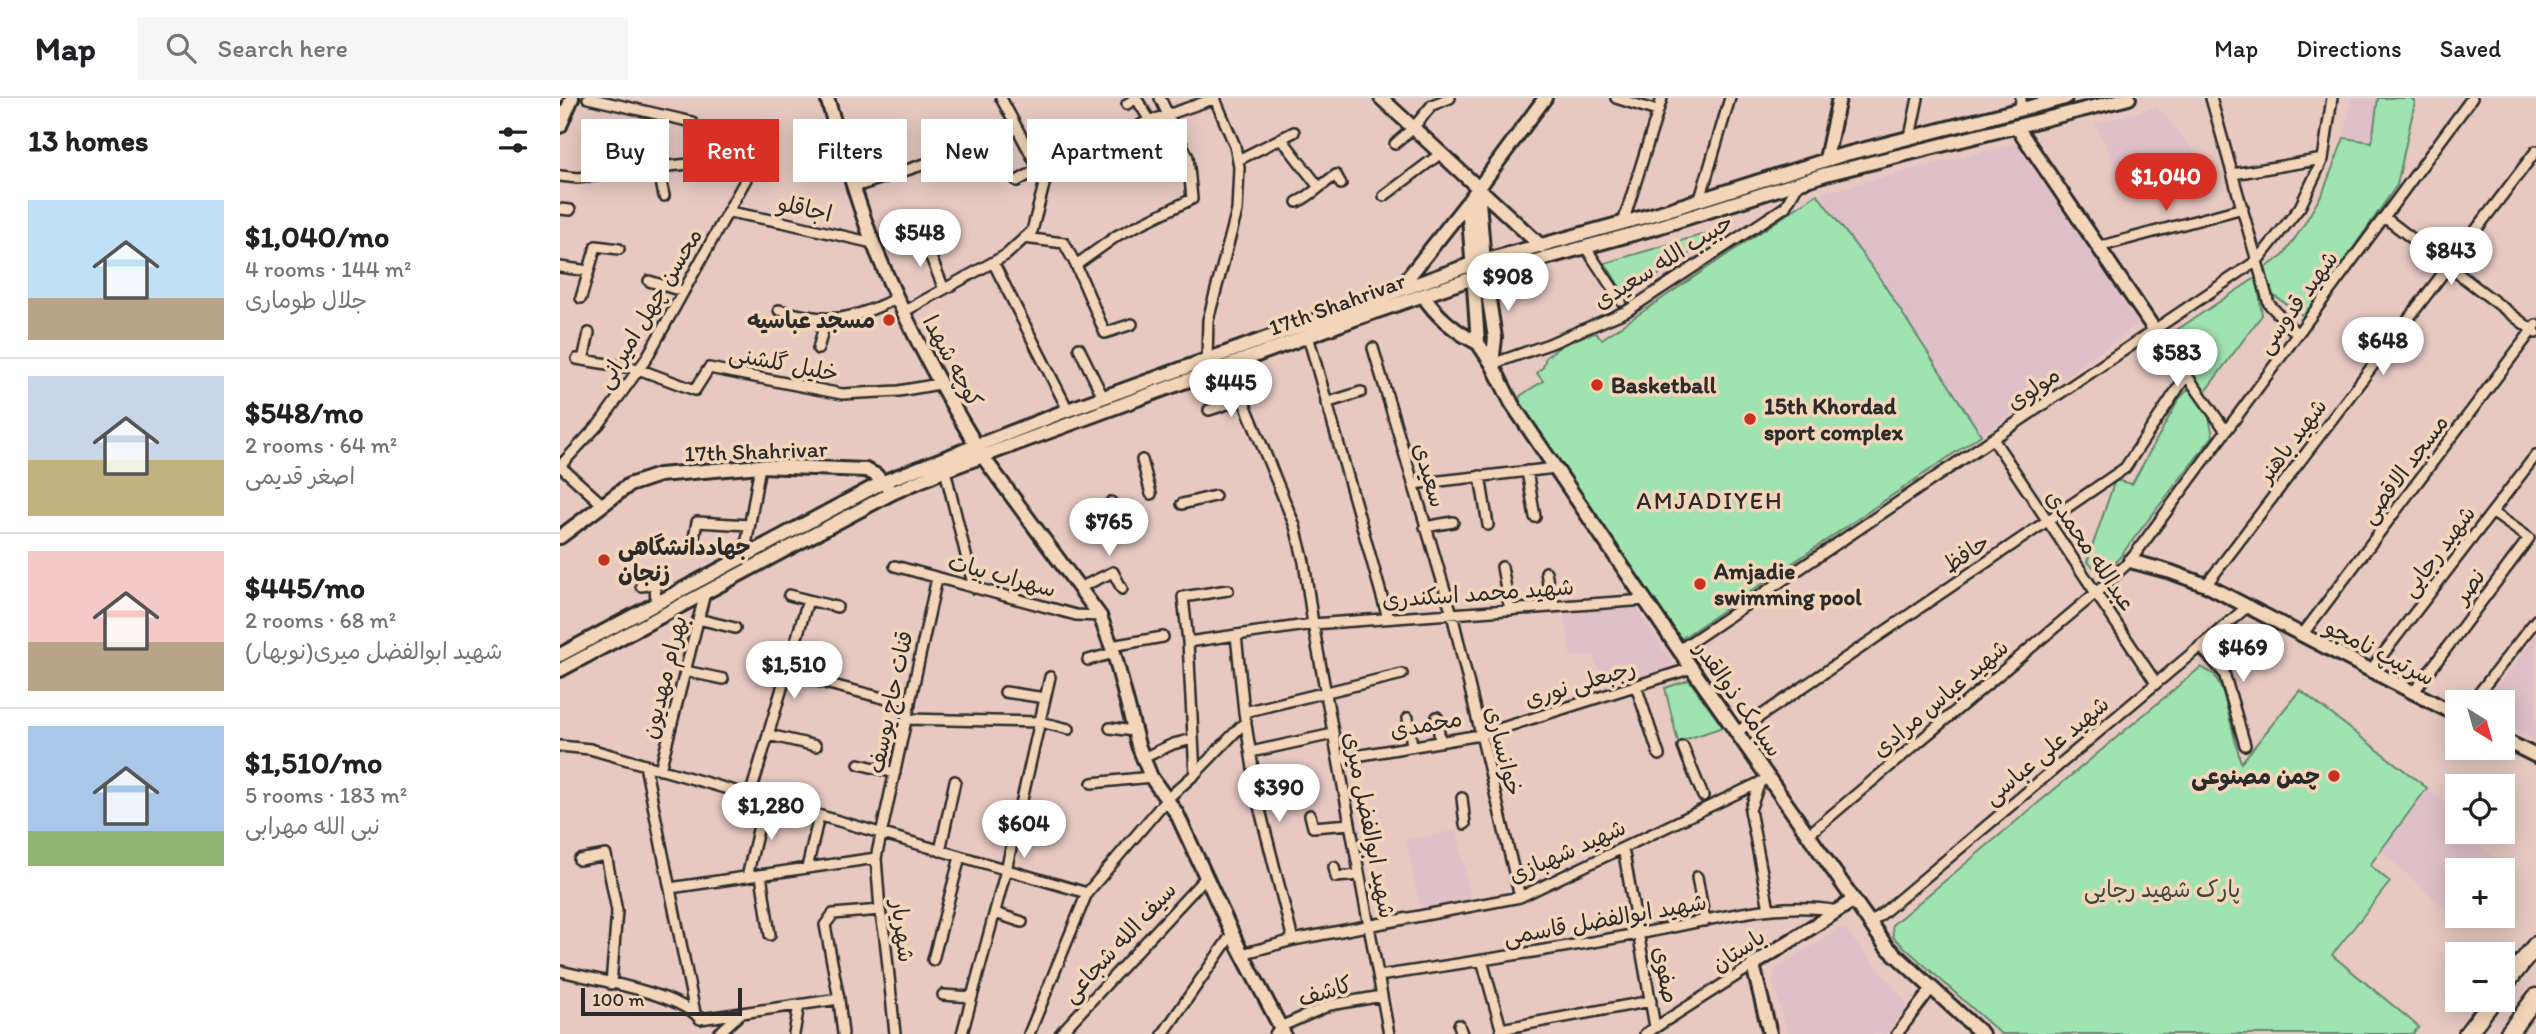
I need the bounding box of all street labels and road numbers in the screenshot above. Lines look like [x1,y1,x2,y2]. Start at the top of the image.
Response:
street label: اجاقلو [774,188,835,229]
street label: حبیب الله سعیدی [1588,207,1738,315]
street label: محسن چهل امیرانی [590,223,709,394]
street label: شهید قدوسی [2250,245,2345,360]
street label: 17th Shahrivar [1265,266,1409,342]
street label: کوچه شهدا [917,310,989,412]
street label: خلیل گلشنی [727,339,841,388]
street label: مولوی [2001,360,2066,417]
street label: شهید باهنر [2250,392,2333,489]
street label: مسجد الاقصی [2354,409,2455,530]
street label: 17th Shahrivar [684,435,828,467]
street label: سعیدی [1407,439,1453,511]
street label: عبدالله محمدی [2040,484,2142,616]
street label: شهید رجایی [2395,500,2482,603]
street label: حافظ [1937,527,1995,579]
street label: سهراب بیات [945,547,1059,603]
street label: نصر [2446,563,2491,611]
street label: شهید محمد اسکندری [1381,572,1575,614]
street label: بهرام مهدیون [635,612,697,743]
street label: سرتیپ نامجو [2318,612,2439,692]
street label: قنات حاج یوسف [861,628,921,776]
street label: شهید عباس مرادی [1866,633,2014,763]
street label: سیامک ذوالقدر [1688,634,1789,762]
street label: رجبعلی نوری [1521,653,1639,714]
street label: شهید علی عباسی [1978,689,2115,811]
street label: خوانساری [1479,703,1529,799]
street label: محمدی [1388,704,1464,744]
street label: شهید ابوالفضل میری [1338,729,1402,921]
street label: شهید شهبازی [1504,813,1630,889]
street label: سیف الله شجاعی [1056,876,1183,1009]
street label: شهید ابوالفضل قاسمی [1501,887,1709,952]
street label: شهریار [885,896,921,964]
street label: باستان [1706,922,1770,978]
street label: صفوی [1647,944,1685,1006]
street label: کاشف [1295,970,1355,1012]

